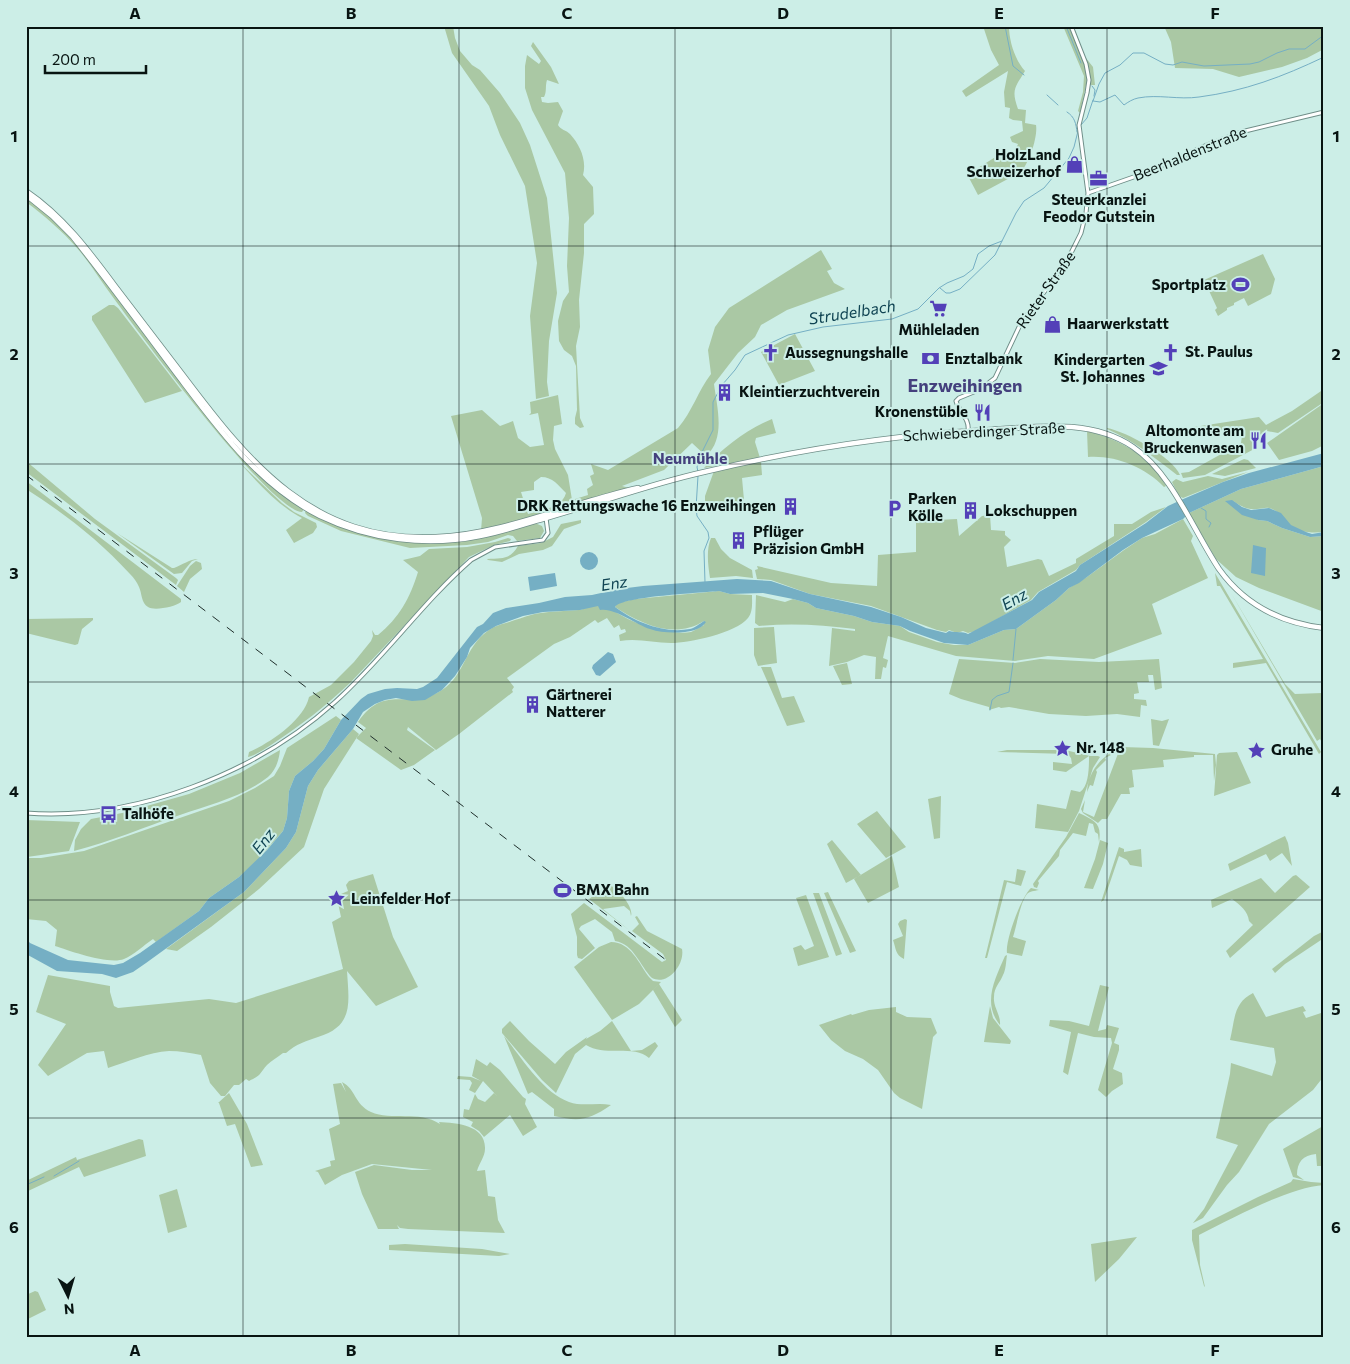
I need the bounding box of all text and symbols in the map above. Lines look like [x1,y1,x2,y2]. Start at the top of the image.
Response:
text: A [129,3,141,22]
text: B [346,3,357,22]
text: C [562,3,573,22]
text: D [777,3,789,22]
text: E [994,3,1004,22]
text: F [1210,3,1220,22]
scale bar [45,42,146,74]
text: 200 m [52,50,96,68]
street label: Beerhaldenstraße [1130,122,1249,184]
text: 1 [10,126,18,145]
text: 1 [1332,126,1340,145]
place label: HolzLand Schweizerhof [967,145,1062,180]
shop icon: HolzLand Schweizerhof [1065,154,1085,174]
office icon: Steuerkanzlei Feodor Gutstein [1089,169,1109,189]
place label: Steuerkanzlei Feodor Gutstein [1043,190,1155,225]
street label: Rieter Straße [1012,247,1078,331]
place label: Sportplatz [1152,275,1226,293]
sports icon: Sportplatz [1230,275,1250,295]
water label: Strudelbach [807,295,897,328]
supermarket icon: Mühleladen [929,299,949,319]
shop icon: Haarwerkstatt [1043,314,1063,334]
place label: Haarwerkstatt [1067,314,1169,332]
place label: Mühleladen [899,320,979,338]
church icon: St. Paulus [1161,342,1181,362]
place label: St. Paulus [1185,342,1253,360]
church icon: Aussegnungshalle [761,343,781,363]
place label: Aussegnungshalle [785,343,908,361]
text: 2 [9,344,19,363]
text: 2 [1331,344,1341,363]
bank icon: Enztalbank [921,349,941,369]
place label: Enztalbank [945,349,1023,367]
place label: Kindergarten St. Johannes [1054,350,1145,385]
school or university icon: Kindergarten St. Johannes [1149,359,1169,379]
district label: Enzweihingen [908,374,1022,396]
building icon: Kleintierzuchtverein [715,382,735,402]
place label: Kleintierzuchtverein [739,382,880,400]
place label: Kronenstüble [875,402,968,420]
restaurant icon: Kronenstüble [972,402,992,422]
street label: Schwieberdinger Straße [902,418,1066,444]
place label: Altomonte am Bruckenwasen [1144,421,1244,456]
restaurant icon: Altomonte am Bruckenwasen [1248,430,1268,450]
district label: Neumühle [653,448,727,467]
place label: Parken Kölle [908,489,957,524]
place label: DRK Rettungswache 16 Enzweihingen [517,496,776,514]
building icon: DRK Rettungswache 16 Enzweihingen [780,496,800,516]
parking icon: Parken Kölle [884,498,904,518]
building icon: Lokschuppen [961,501,981,521]
place label: Lokschuppen [985,501,1077,519]
place label: Pflüger Präzision GmbH [753,522,864,557]
building icon: Pflüger Präzision GmbH [729,531,749,551]
text: 3 [9,563,19,582]
text: 3 [1331,563,1341,582]
water label: Enz [599,571,629,594]
water label: Enz [997,584,1030,613]
place label: Gärtnerei Natterer [546,685,612,720]
building icon: Gärtnerei Natterer [522,694,542,714]
place icon: Nr. 148 [1052,738,1072,758]
place label: Nr. 148 [1076,738,1125,756]
place icon: Gruhe [1247,740,1267,760]
place label: Gruhe [1271,740,1313,758]
text: 4 [9,781,19,800]
text: 4 [1331,781,1341,800]
bus stop icon: Talhöfe [98,804,118,824]
place label: Talhöfe [122,804,174,822]
water label: Enz [247,824,278,857]
sports icon: BMX Bahn [552,880,572,900]
place label: BMX Bahn [576,880,649,898]
place icon: Leinfelder Hof [327,889,347,909]
place label: Leinfelder Hof [351,889,451,907]
text: 5 [9,999,19,1018]
text: 5 [1331,999,1341,1018]
text: 6 [9,1217,19,1236]
text: 6 [1331,1217,1341,1236]
north arrow [42,1272,92,1322]
text: N [63,1301,75,1318]
text: A [129,1340,141,1359]
text: B [346,1340,357,1359]
text: C [562,1340,573,1359]
text: D [777,1340,789,1359]
text: E [994,1340,1004,1359]
text: F [1210,1340,1220,1359]

